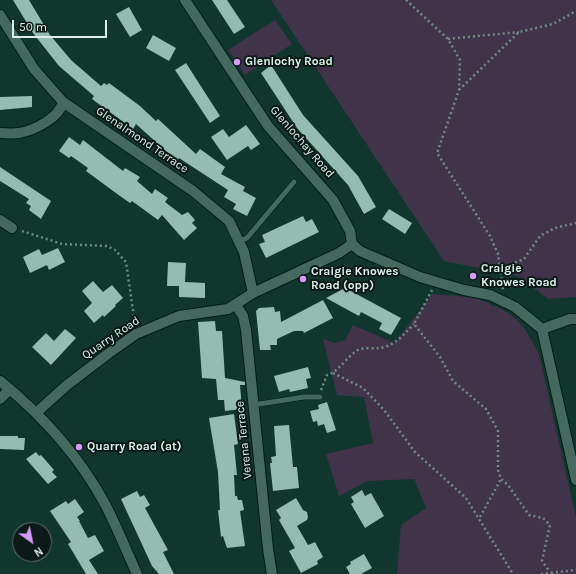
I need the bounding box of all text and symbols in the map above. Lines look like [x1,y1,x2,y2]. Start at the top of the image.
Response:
scale bar [14,12,109,38]
text: 50 m [19,20,47,34]
place label: Glenlochy Road [245,55,333,69]
marker: Glenlochy Road [232,57,242,67]
street label: Glenlochay Road [267,103,337,181]
street label: Glenalmond Terrace [93,104,191,176]
place label: Craigie Knowes Road [481,262,557,290]
place label: Craigie Knowes Road (opp) [311,265,398,293]
marker: Craigie Knowes Road [468,271,478,281]
marker: Craigie Knowes Road (opp) [298,274,308,284]
street label: Quarry Road [79,313,143,363]
street label: Verena Terrace [233,400,255,480]
place label: Quarry Road (at) [87,440,182,454]
marker: Quarry Road (at) [74,442,84,452]
north arrow [12,522,52,562]
text: N [31,544,45,559]

